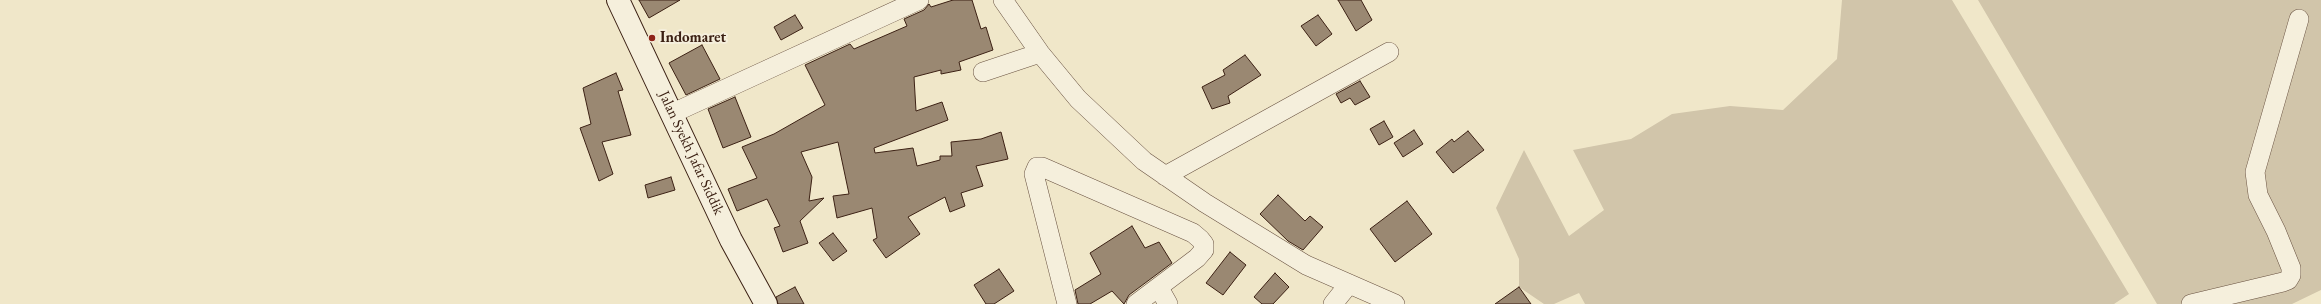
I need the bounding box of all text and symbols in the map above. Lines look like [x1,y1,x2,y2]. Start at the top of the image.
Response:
place label: Indomaret [660,29,726,47]
marker: Indomaret [647,33,657,43]
street label: Jalan Syekh Jafar Siddik [654,88,728,218]

